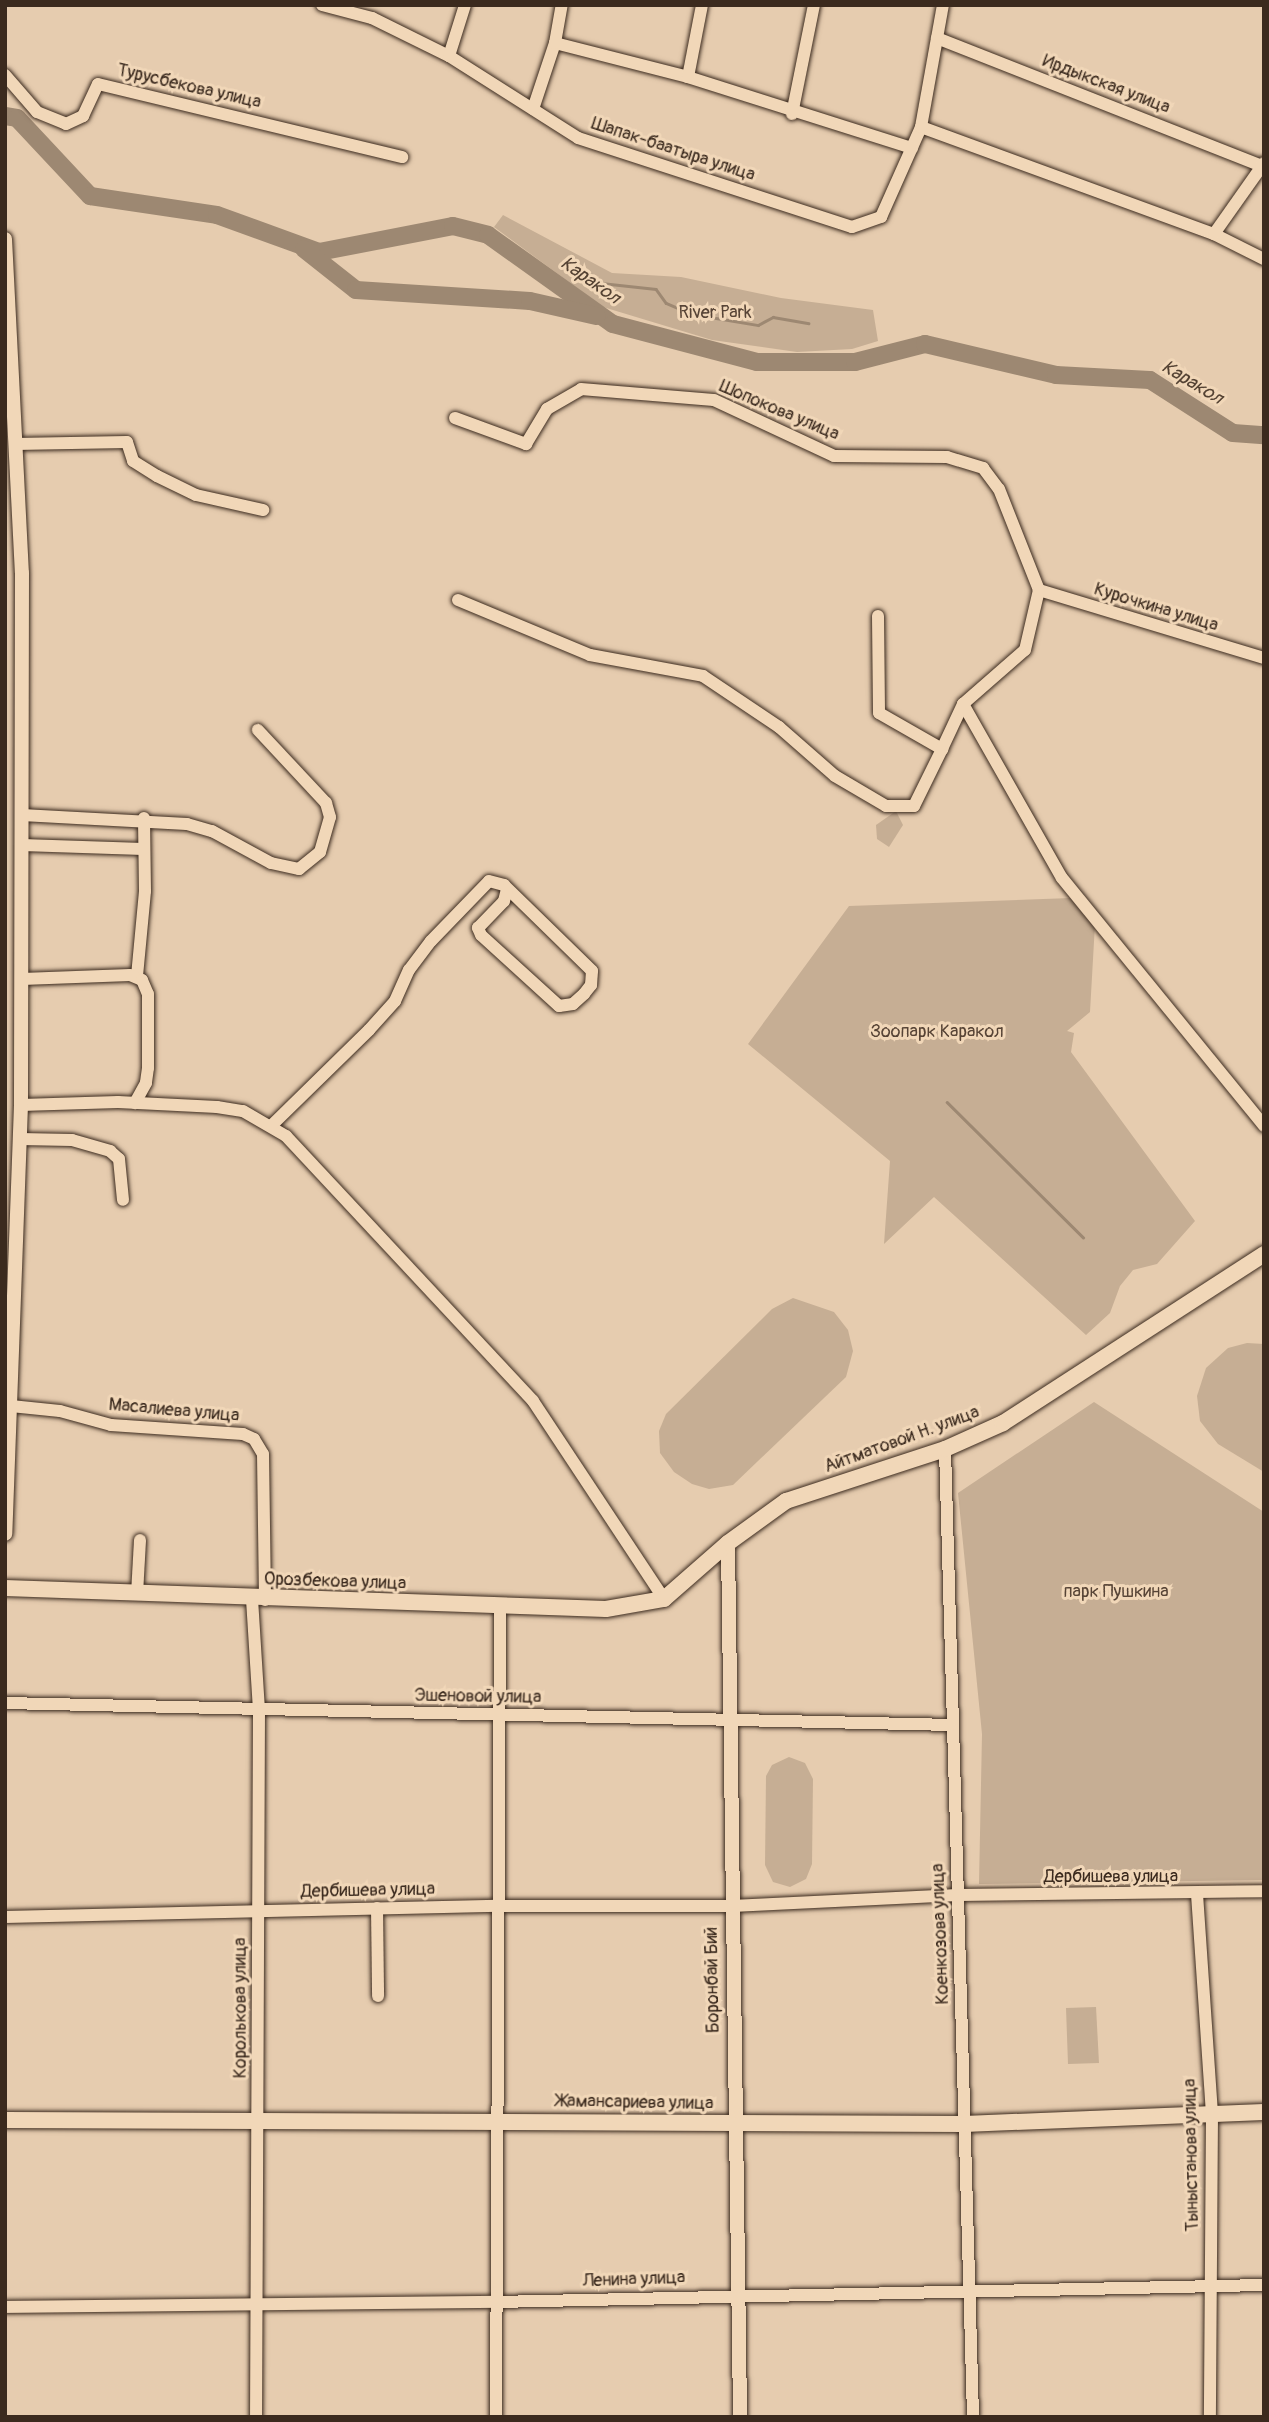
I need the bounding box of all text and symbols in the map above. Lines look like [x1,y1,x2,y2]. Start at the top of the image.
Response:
street label: Ирдыкская улица [1039,51,1173,119]
street label: Турусбекова улица [115,60,263,114]
street label: Шапак-баатыра улица [588,113,758,187]
water label: Каракол [556,252,624,310]
park label: River Park [679,302,751,324]
water label: Каракол [1157,356,1227,410]
street label: Шопокова улица [716,376,842,446]
street label: Курочкина улица [1091,579,1221,637]
park label: Зоопарк Каракол [870,1021,1004,1043]
street label: Масалиева улица [108,1395,240,1427]
street label: Айтматовой Н. улица [822,1402,982,1478]
street label: Орозбекова улица [263,1569,407,1595]
park label: парк Пушкина [1063,1581,1169,1603]
street label: Эшеновой улица [414,1685,542,1709]
street label: Коенкозова улица [928,1863,954,2005]
street label: Дербишева улица [1044,1866,1178,1888]
street label: Дербишева улица [301,1879,435,1903]
street label: Боронбай Бий [701,1927,725,2033]
street label: Королькова улица [230,1938,252,2078]
street label: Тыныстанова улица [1180,2078,1204,2232]
street label: Жамансариева улица [556,2091,714,2115]
street label: Ленина улица [582,2267,686,2293]

